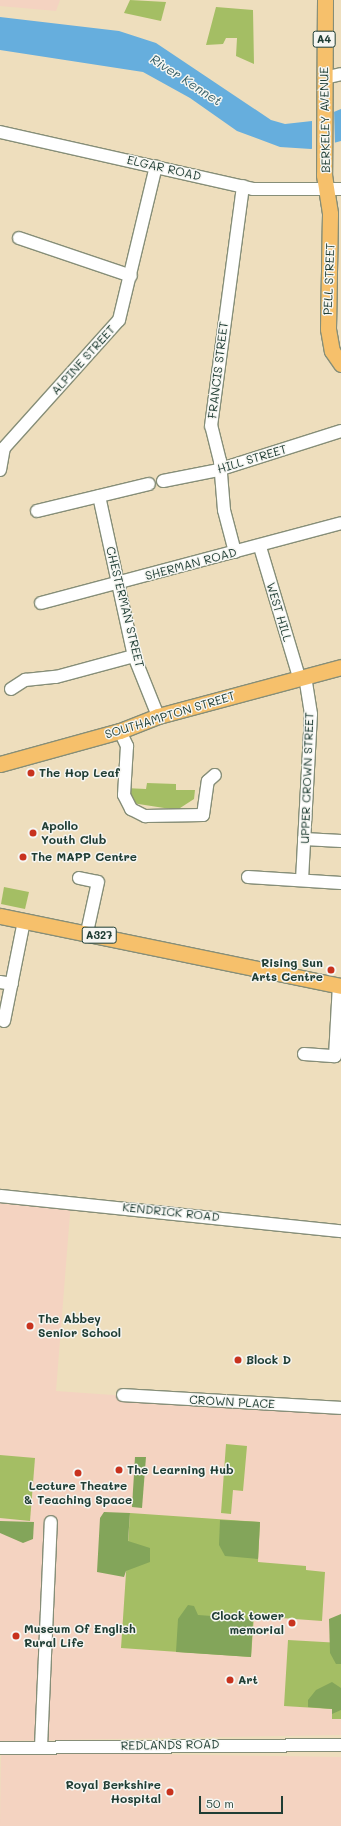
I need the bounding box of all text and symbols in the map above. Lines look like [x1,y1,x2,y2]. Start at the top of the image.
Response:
road number: A4 [312,30,336,48]
water label: River Kennet [147,51,225,109]
street label: BERKELEY AVENUE [317,67,333,173]
street label: ELGAR ROAD [126,152,202,184]
street label: PELL STREET [321,243,337,315]
street label: FRANCIS STREET [205,321,231,419]
street label: ALPINE STREET [48,322,118,398]
street label: HILL STREET [216,442,288,476]
street label: CHESTERMAN STREET [103,545,147,669]
street label: SHERMAN ROAD [144,545,238,583]
street label: WEST HILL [263,581,295,643]
street label: SOUTHAMPTON STREET [103,688,237,742]
street label: UPPER CROWN STREET [298,712,316,844]
place label: The Hop Leaf [39,766,120,780]
marker: The Hop Leaf [26,768,36,778]
place label: Apollo Youth Club [41,819,106,847]
marker: Apollo Youth Club [28,828,38,838]
place label: The MAPP Centre [31,850,137,864]
marker: The MAPP Centre [18,852,28,862]
road number: A327 [81,926,117,944]
place label: Rising Sun Arts Centre [251,956,323,984]
marker: Rising Sun Arts Centre [326,965,336,975]
street label: KENDRICK ROAD [122,1200,220,1224]
place label: The Abbey Senior School [38,1312,121,1340]
marker: The Abbey Senior School [25,1321,35,1331]
place label: Block D [246,1353,291,1367]
marker: Block D [233,1355,243,1365]
street label: CROWN PLACE [189,1393,275,1411]
place label: The Learning Hub [127,1463,234,1477]
marker: The Learning Hub [114,1465,124,1475]
marker: Lecture Theatre & Teaching Space [73,1468,83,1478]
place label: Lecture Theatre & Teaching Space [24,1479,132,1507]
place label: Clock tower memorial [211,1609,284,1637]
marker: Clock tower memorial [287,1618,297,1628]
place label: Museum Of English Rural Life [24,1622,136,1650]
marker: Museum Of English Rural Life [11,1631,21,1641]
place label: Art [238,1673,258,1687]
marker: Art [225,1675,235,1685]
street label: REDLANDS ROAD [120,1737,220,1753]
place label: Royal Berkshire Hospital [66,1778,161,1806]
marker: Royal Berkshire Hospital [164,1786,176,1798]
scale bar [201,1788,285,1814]
text: 50 m [206,1795,234,1811]

